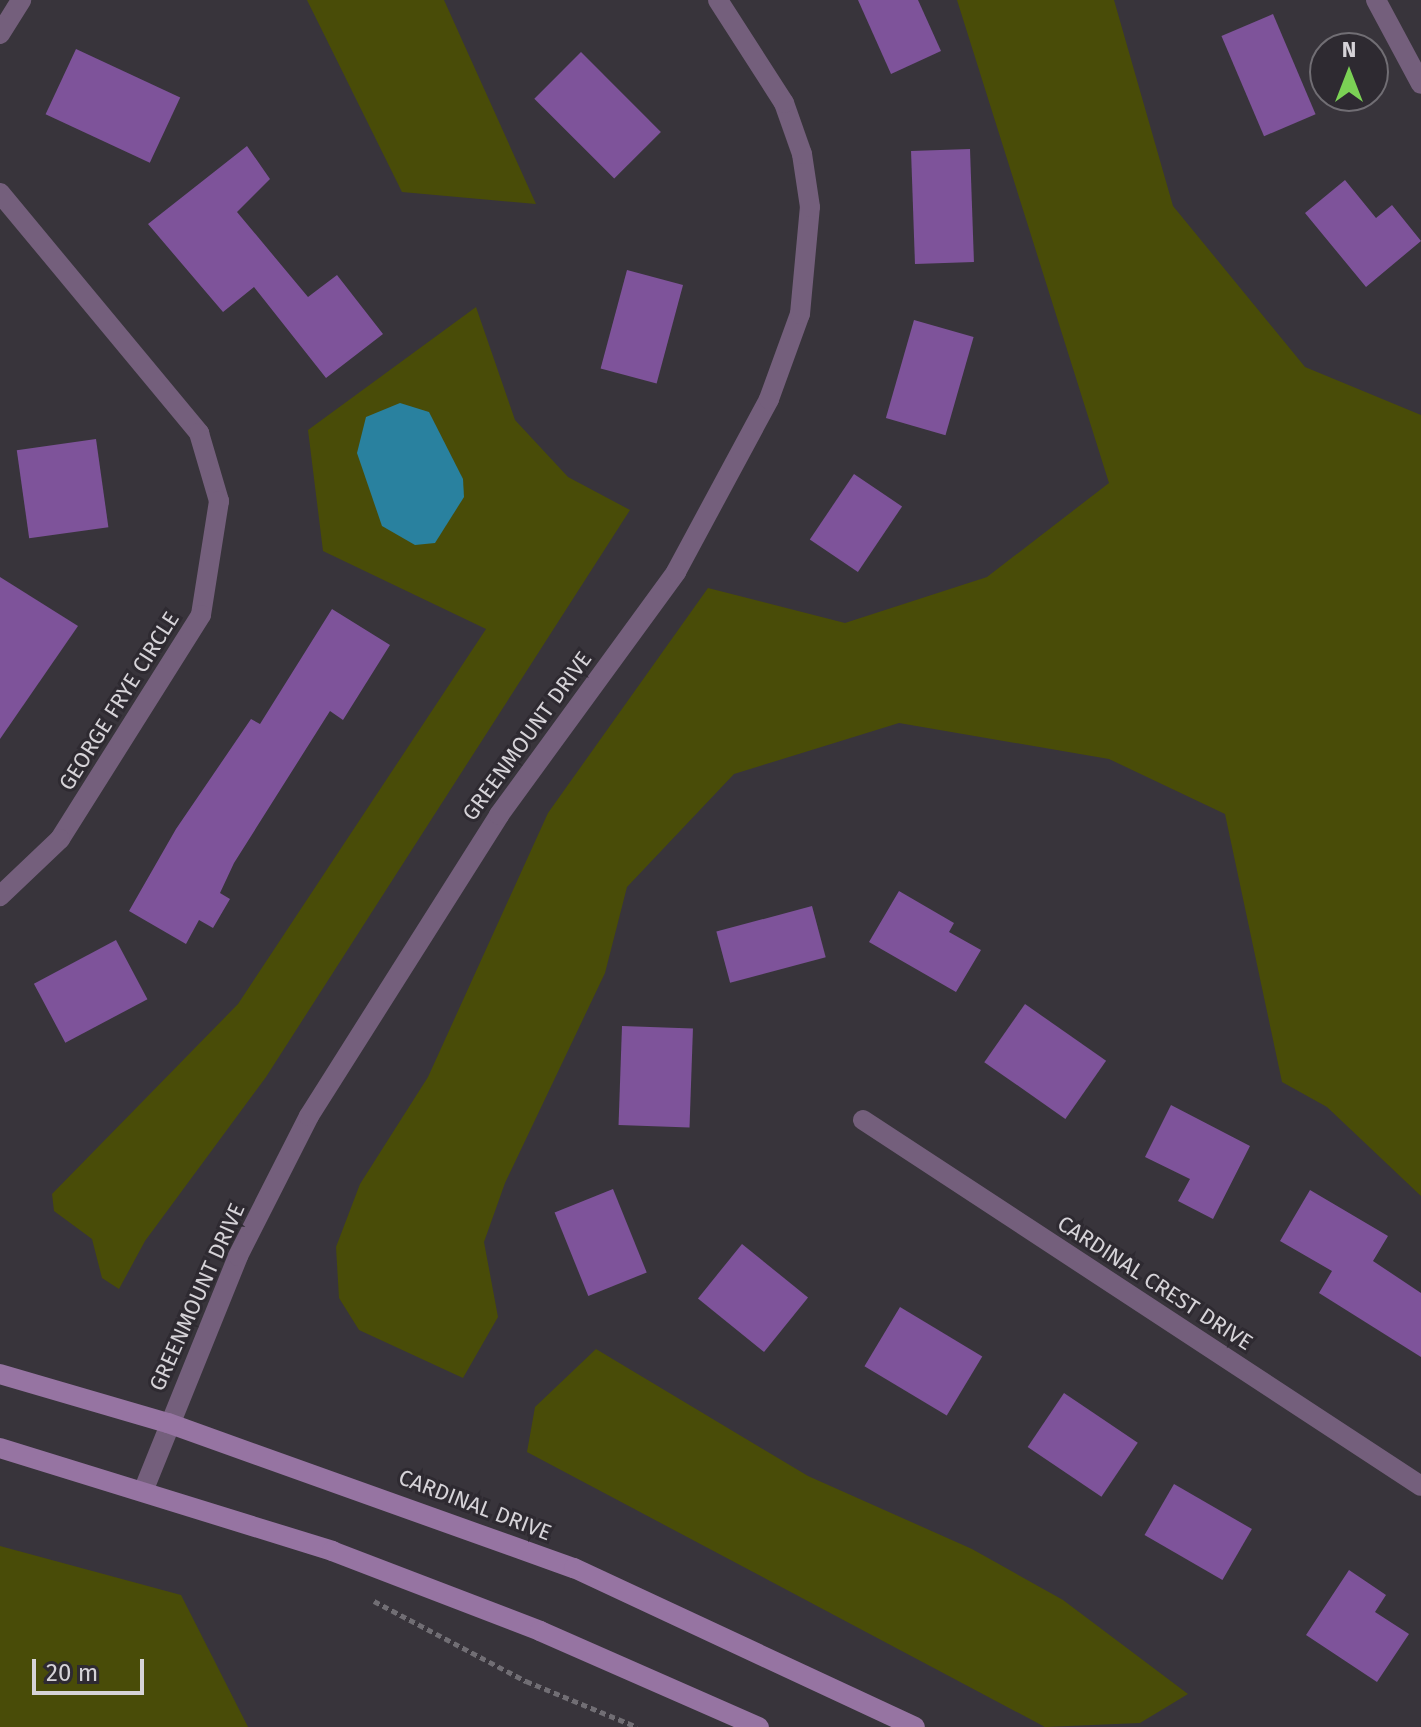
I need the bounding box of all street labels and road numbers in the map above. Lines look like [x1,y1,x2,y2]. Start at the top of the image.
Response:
street label: GEORGE FRYE CIRCLE [53,607,185,795]
street label: GREENMOUNT DRIVE [457,646,597,826]
street label: GREENMOUNT DRIVE [144,1199,250,1395]
street label: CARDINAL CREST DRIVE [1053,1210,1257,1356]
street label: CARDINAL DRIVE [395,1464,555,1546]

